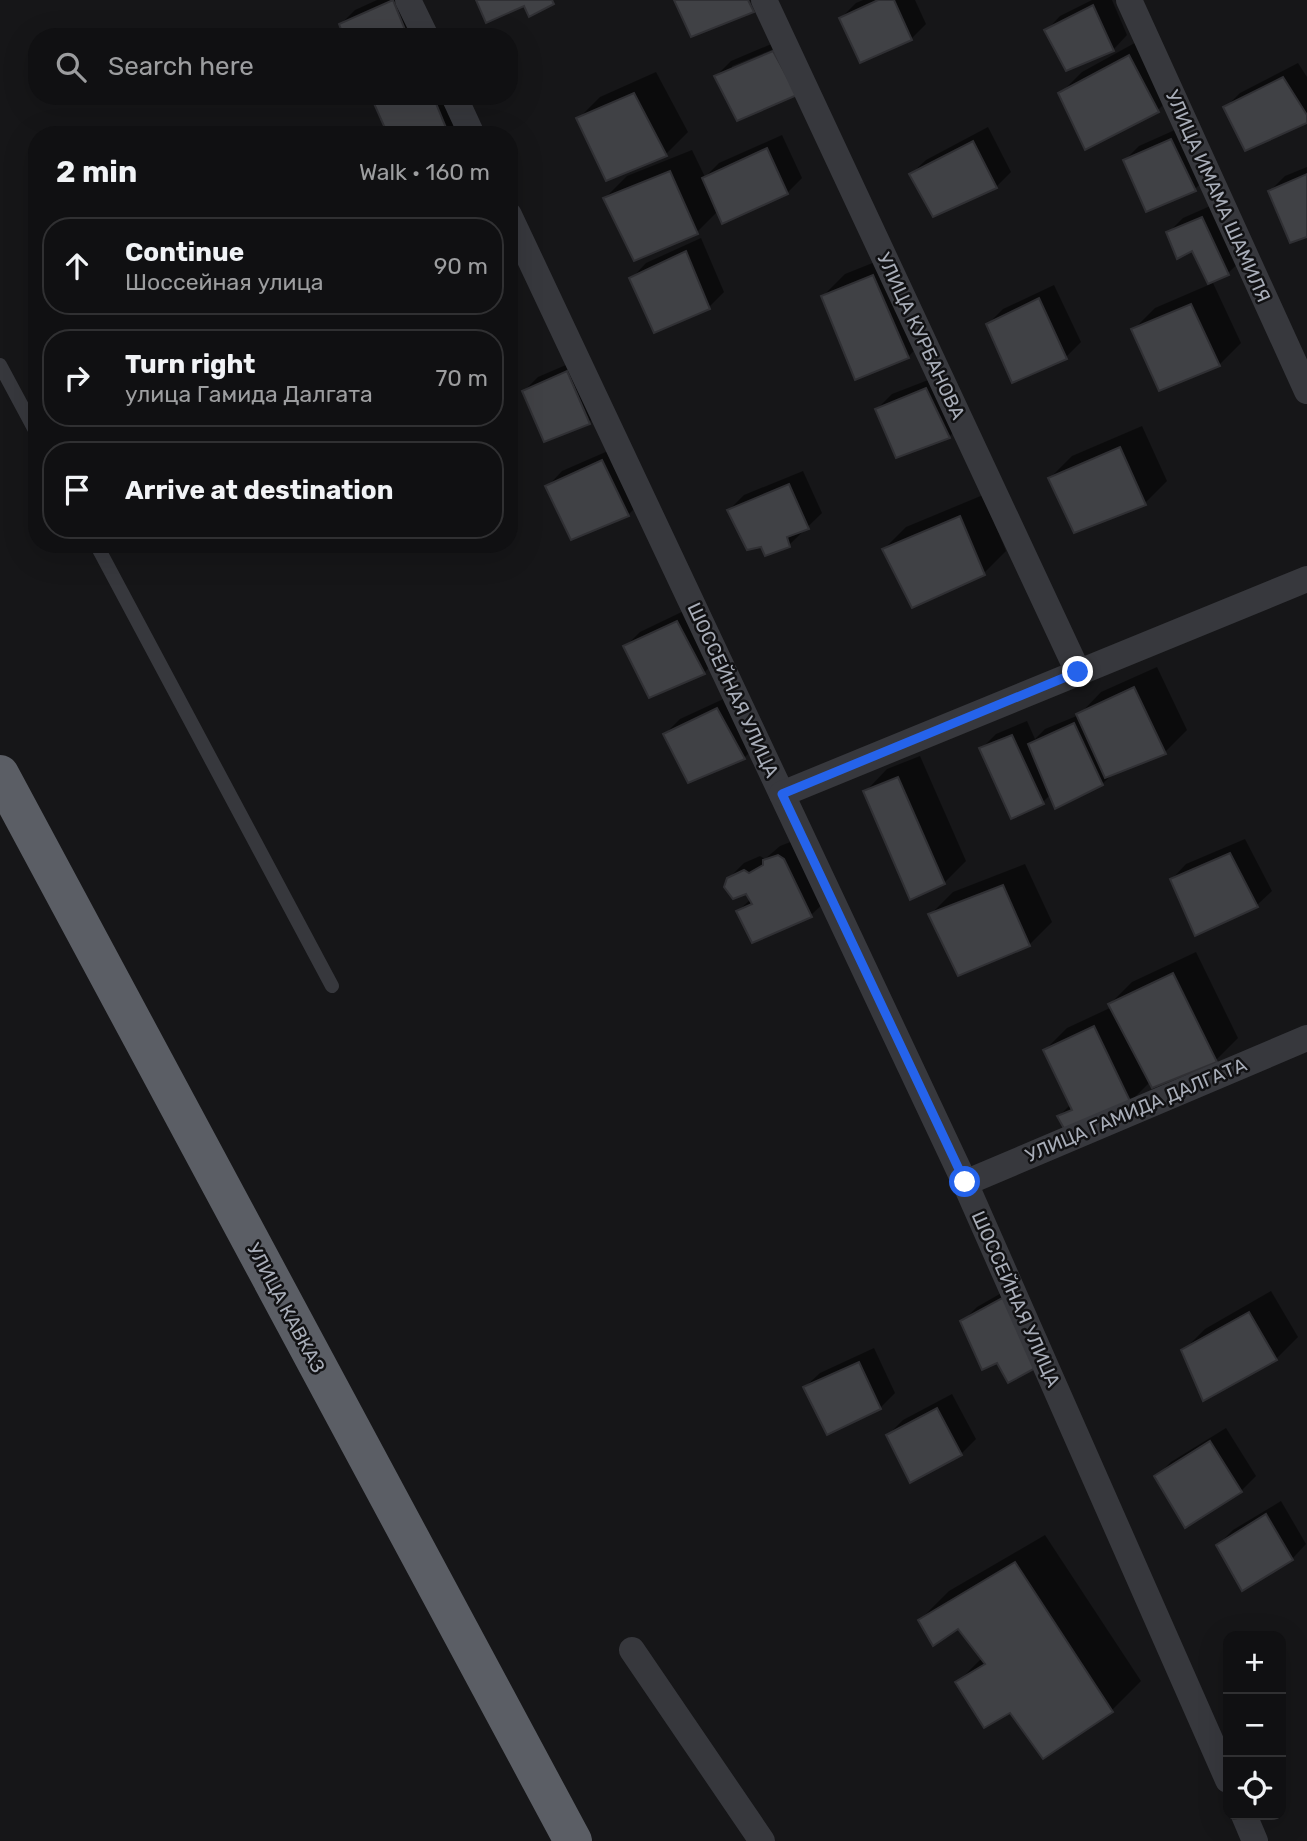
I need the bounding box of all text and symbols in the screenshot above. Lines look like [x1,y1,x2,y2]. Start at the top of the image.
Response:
search box [28,28,518,105]
icon: search [52,48,90,86]
text: Search here [108,51,254,82]
street label: УЛИЦА ИМАМА ШАМИЛЯ [1161,86,1275,306]
text: 2 min [56,154,137,190]
text: Walk · 160 m [359,158,490,186]
text: Continue [125,237,244,268]
icon: ahead [58,247,96,285]
street label: УЛИЦА КУРБАНОВА [872,249,970,423]
text: 90 m [434,252,488,280]
text: Шоссейная улица [125,268,324,296]
text: Turn right [125,349,255,380]
icon: right [58,359,96,397]
text: 70 m [436,364,488,392]
text: улица Гамида Далгата [125,380,373,408]
icon: arrive [58,471,96,509]
text: Arrive at destination [125,475,393,506]
street label: ШОССЕЙНАЯ УЛИЦА [682,599,784,781]
route end [1062,656,1093,687]
street label: УЛИЦА ГАМИДА ДАЛГАТА [1022,1053,1250,1167]
route start [949,1166,980,1197]
street label: ШОССЕЙНАЯ УЛИЦА [967,1207,1065,1391]
street label: УЛИЦА КАВКАЗ [242,1239,330,1377]
map controls [1223,1631,1286,1820]
button: + [1223,1631,1286,1694]
button: − [1223,1694,1286,1757]
button: locate [1223,1757,1286,1820]

